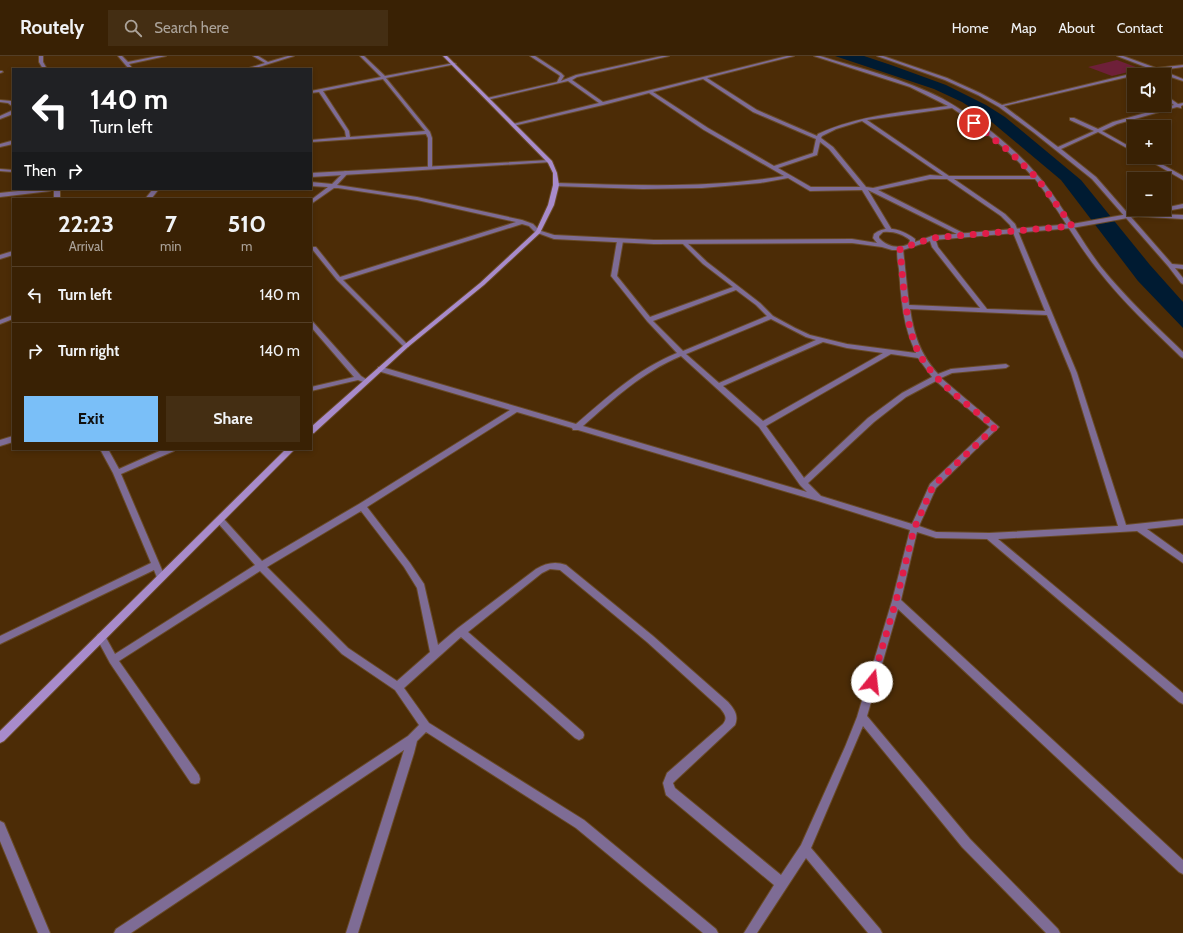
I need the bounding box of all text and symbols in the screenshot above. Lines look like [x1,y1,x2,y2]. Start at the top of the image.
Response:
search box [108,10,388,46]
text: Routely [20,16,84,39]
icon: search [122,17,144,39]
text: Search here [154,19,229,37]
text: Home [952,19,989,37]
text: Map [1011,19,1036,37]
text: About [1058,19,1095,37]
text: Contact [1117,19,1163,37]
map controls [1127,68,1171,216]
button: sound [1127,68,1171,112]
text: 140 m [90,82,168,116]
icon: left [24,84,76,136]
pin [957,106,991,140]
icon: arrive [963,112,985,134]
text: Turn left [90,116,153,138]
button: + [1127,120,1171,164]
icon: right [64,160,86,182]
text: Then [24,162,56,180]
button: − [1127,172,1171,216]
text: 22:23 [58,209,114,238]
text: 7 [165,209,177,238]
text: 510 [227,209,266,238]
text: Arrival [69,238,103,254]
text: min [160,238,182,254]
text: m [241,238,252,254]
icon: left [24,284,46,306]
text: Turn left [58,286,112,304]
text: 140 m [259,286,300,304]
icon: right [24,340,46,362]
text: Turn right [58,342,119,360]
text: 140 m [259,342,300,360]
button: Exit [24,396,158,442]
button: Share [166,396,300,442]
position arrow [851,661,893,703]

